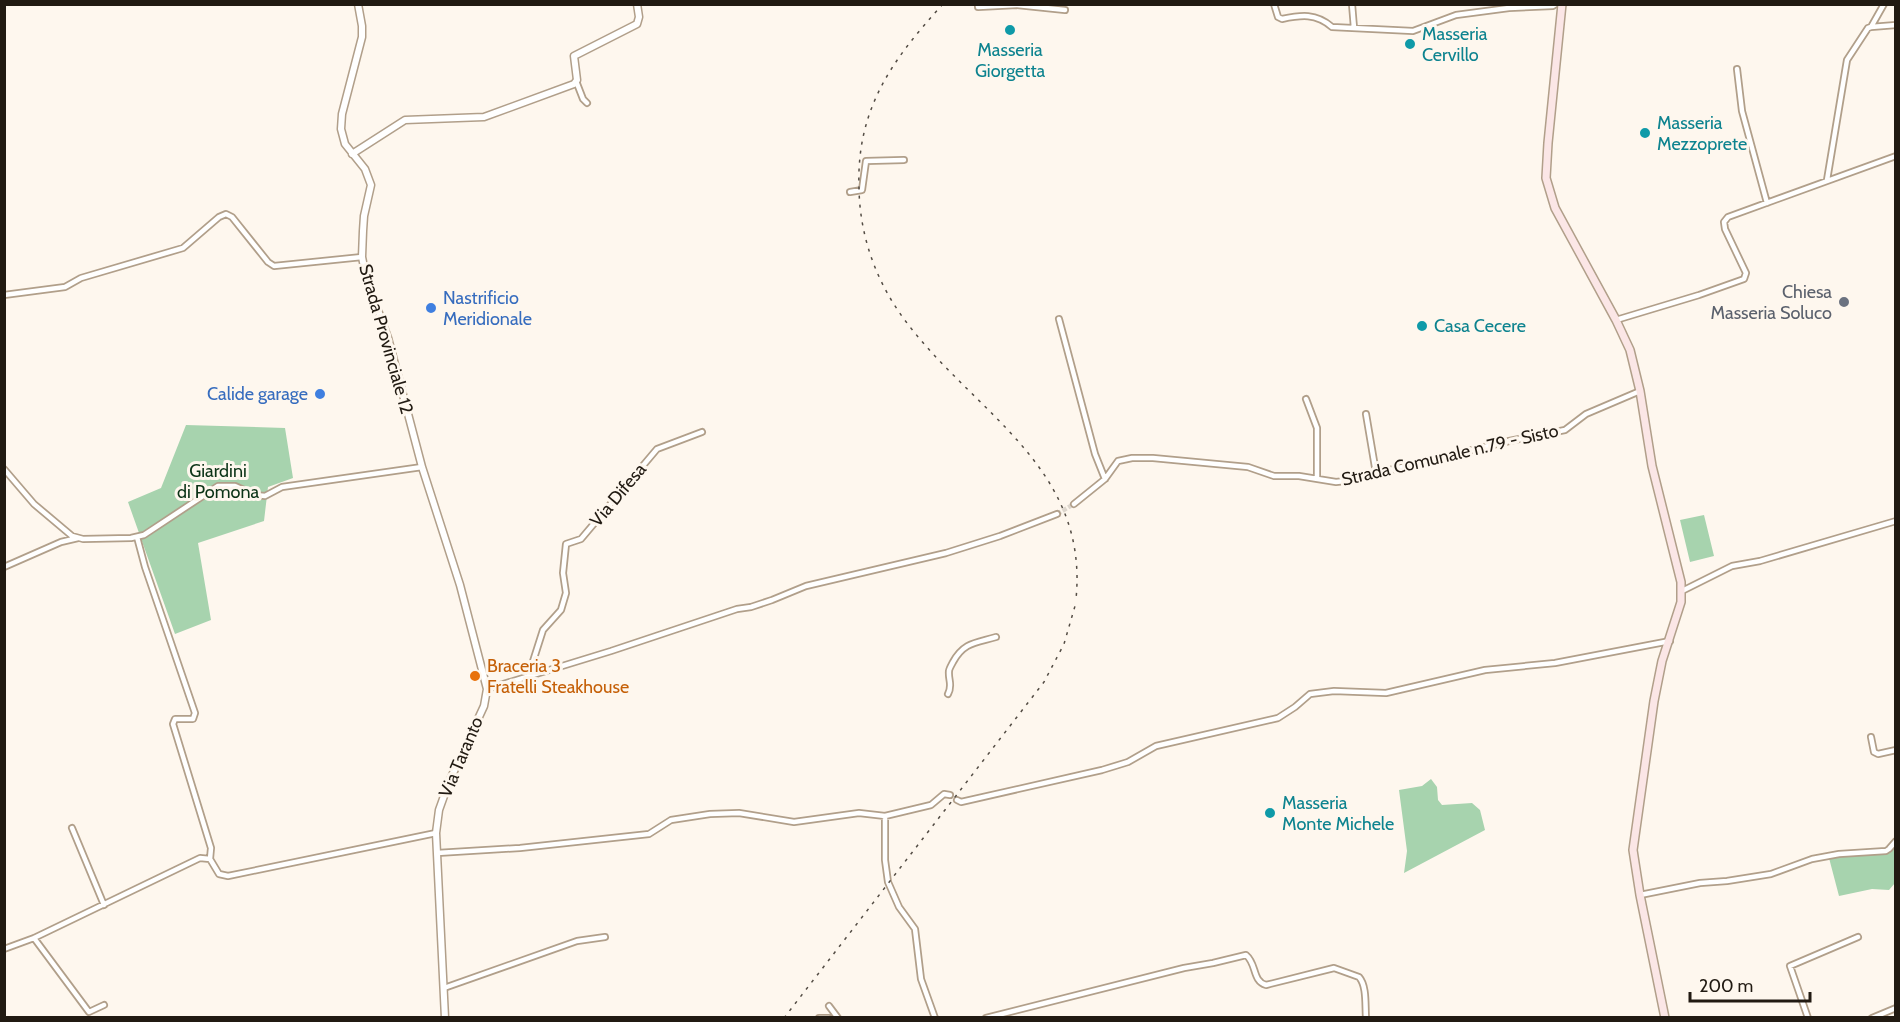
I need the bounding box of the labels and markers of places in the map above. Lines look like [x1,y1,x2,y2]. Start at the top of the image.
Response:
marker: Masseria Giorgetta [1003,23,1017,37]
place label: Masseria Cervillo [1422,23,1488,66]
marker: Masseria Cervillo [1403,37,1417,51]
place label: Masseria Giorgetta [975,39,1045,82]
place label: Masseria Mezzoprete [1657,112,1747,155]
marker: Masseria Mezzoprete [1638,126,1652,140]
place label: Chiesa Masseria Soluco [1710,281,1832,324]
place label: Nastrificio Meridionale [443,287,532,330]
marker: Chiesa Masseria Soluco [1837,295,1851,309]
marker: Nastrificio Meridionale [424,301,438,315]
place label: Casa Cecere [1434,315,1526,337]
marker: Casa Cecere [1415,319,1429,333]
place label: Calide garage [207,383,308,405]
marker: Calide garage [313,387,327,401]
place label: Braceria 3 Fratelli Steakhouse [487,655,629,698]
marker: Braceria 3 Fratelli Steakhouse [468,669,482,683]
place label: Masseria Monte Michele [1282,792,1394,835]
marker: Masseria Monte Michele [1263,806,1277,820]

